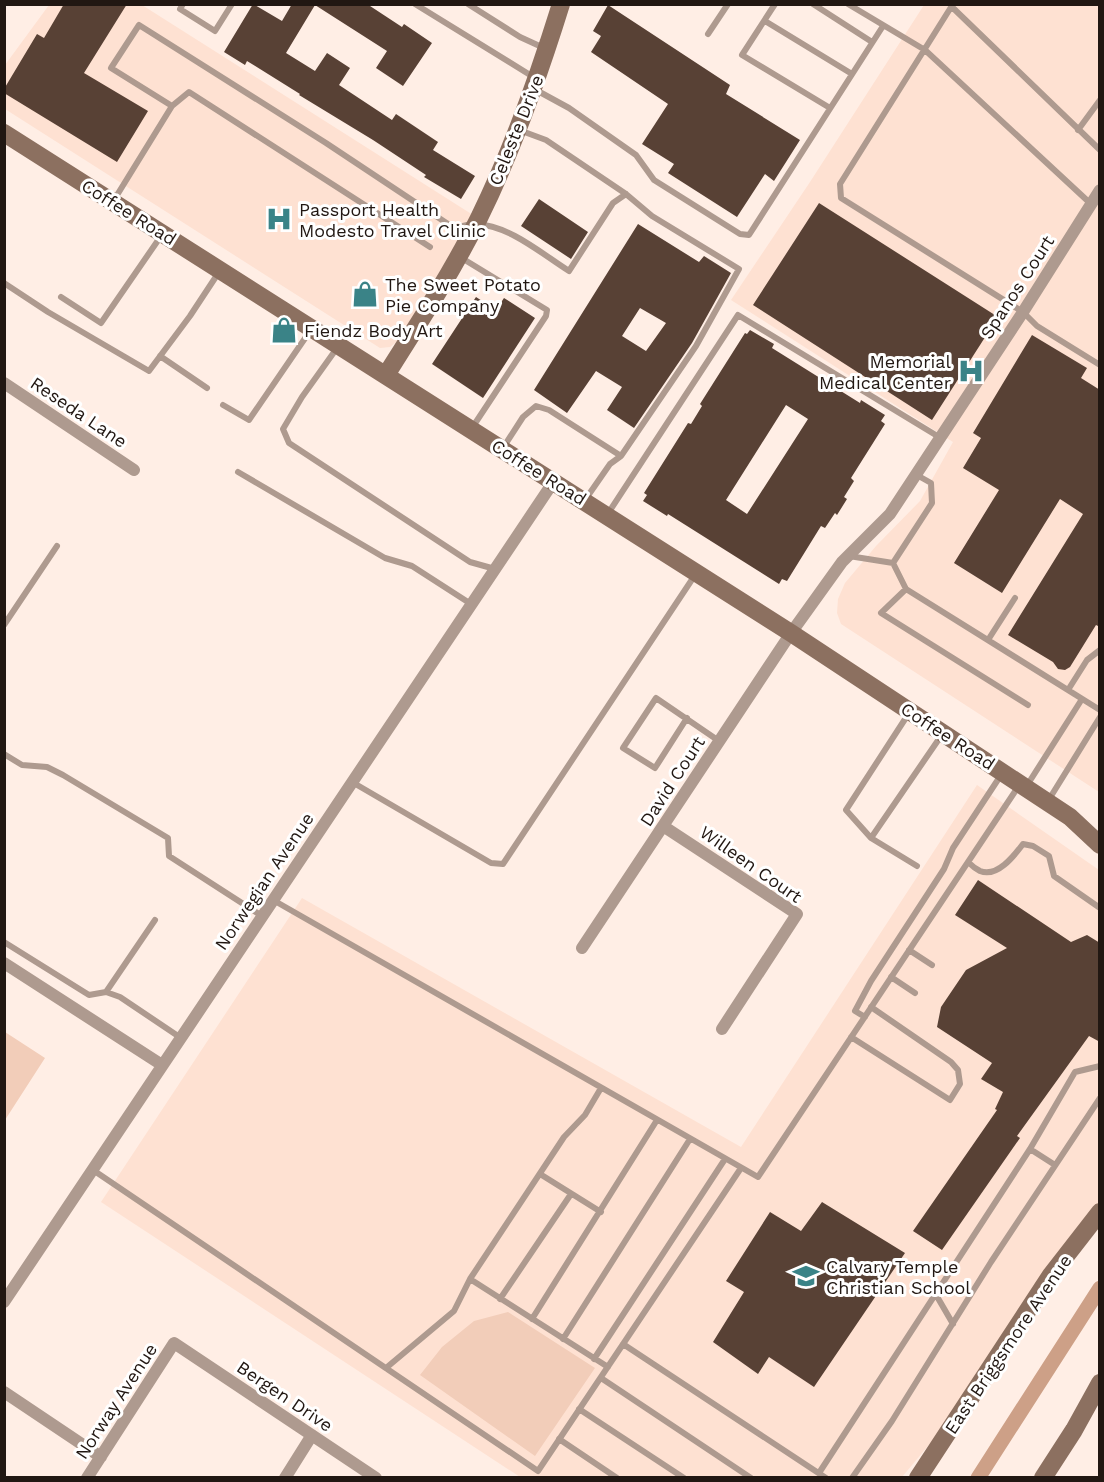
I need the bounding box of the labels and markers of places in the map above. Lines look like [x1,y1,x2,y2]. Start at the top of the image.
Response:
place label: Passport Health Modesto Travel Clinic [299,199,486,241]
hospital icon: Passport Health Modesto Travel Clinic [264,204,294,234]
place label: The Sweet Potato Pie Company [385,274,541,316]
shop icon: The Sweet Potato Pie Company [350,279,380,309]
shop icon: Fiendz Body Art [269,315,299,345]
place label: Fiendz Body Art [304,320,443,341]
place label: Memorial Medical Center [819,351,951,393]
hospital icon: Memorial Medical Center [956,356,986,386]
place label: Calvary Temple Christian School [826,1256,971,1298]
school or university icon: Calvary Temple Christian School [791,1261,821,1291]

